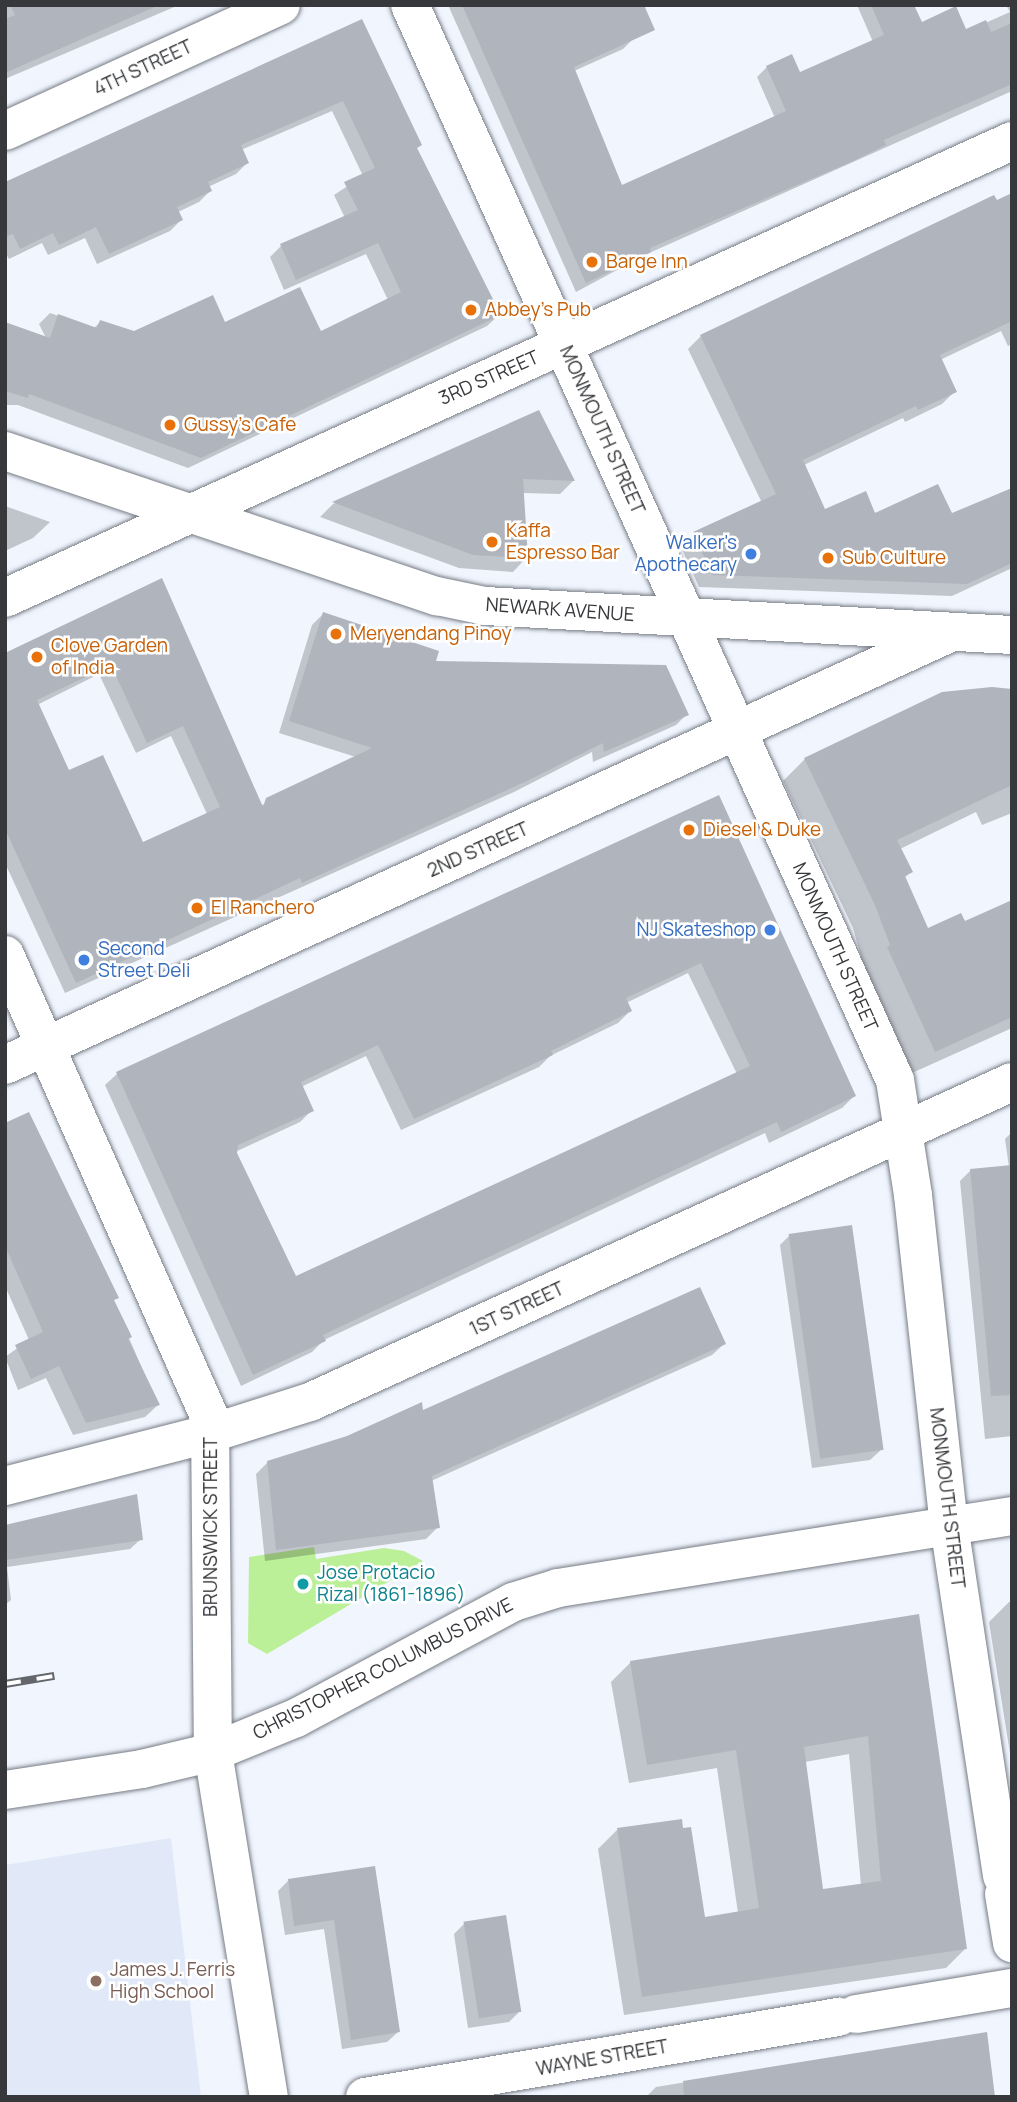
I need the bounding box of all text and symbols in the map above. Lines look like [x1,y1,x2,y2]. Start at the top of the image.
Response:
street label: 4TH STREET [90,35,196,101]
place label: Barge Inn [606,251,688,273]
marker: Barge Inn [584,254,600,270]
place label: Abbey's Pub [485,299,591,321]
marker: Abbey's Pub [463,302,479,318]
street label: MONMOUTH STREET [555,342,649,518]
street label: 3RD STREET [435,346,543,410]
place label: Gussy's Cafe [184,414,296,436]
marker: Gussy's Cafe [162,417,178,433]
place label: Kaffa Espresso Bar [506,520,620,564]
place label: Walker's Apothecary [635,532,737,576]
marker: Kaffa Espresso Bar [484,534,500,550]
marker: Walker's Apothecary [743,546,759,562]
place label: Sub Culture [842,547,946,569]
marker: Sub Culture [820,550,836,566]
street label: NEWARK AVENUE [485,593,635,627]
place label: Meryendang Pinoy [350,623,512,645]
marker: Meryendang Pinoy [328,626,344,642]
place label: Clove Garden of India [51,635,168,679]
marker: Clove Garden of India [29,649,45,665]
street label: 2ND STREET [424,818,532,882]
place label: Diesel & Duke [703,819,821,841]
marker: Diesel & Duke [681,822,697,838]
street label: MONMOUTH STREET [788,859,882,1035]
place label: El Ranchero [211,897,315,919]
marker: El Ranchero [189,900,205,916]
place label: NJ Skateshop [637,919,756,941]
marker: NJ Skateshop [762,922,778,938]
place label: Second Street Deli [98,938,190,982]
marker: Second Street Deli [76,952,92,968]
street label: 1ST STREET [466,1277,568,1341]
street label: MONMOUTH STREET [925,1406,969,1590]
street label: BRUNSWICK STREET [200,1437,222,1617]
place label: Jose Protacio Rizal (1861-1896) [317,1562,465,1606]
marker: Jose Protacio Rizal (1861-1896) [295,1576,311,1592]
street label: CHRISTOPHER COLUMBUS DRIVE [249,1593,517,1745]
place label: James J. Ferris High School [110,1959,235,2003]
marker: James J. Ferris High School [88,1973,104,1989]
street label: WAYNE STREET [534,2035,670,2081]

